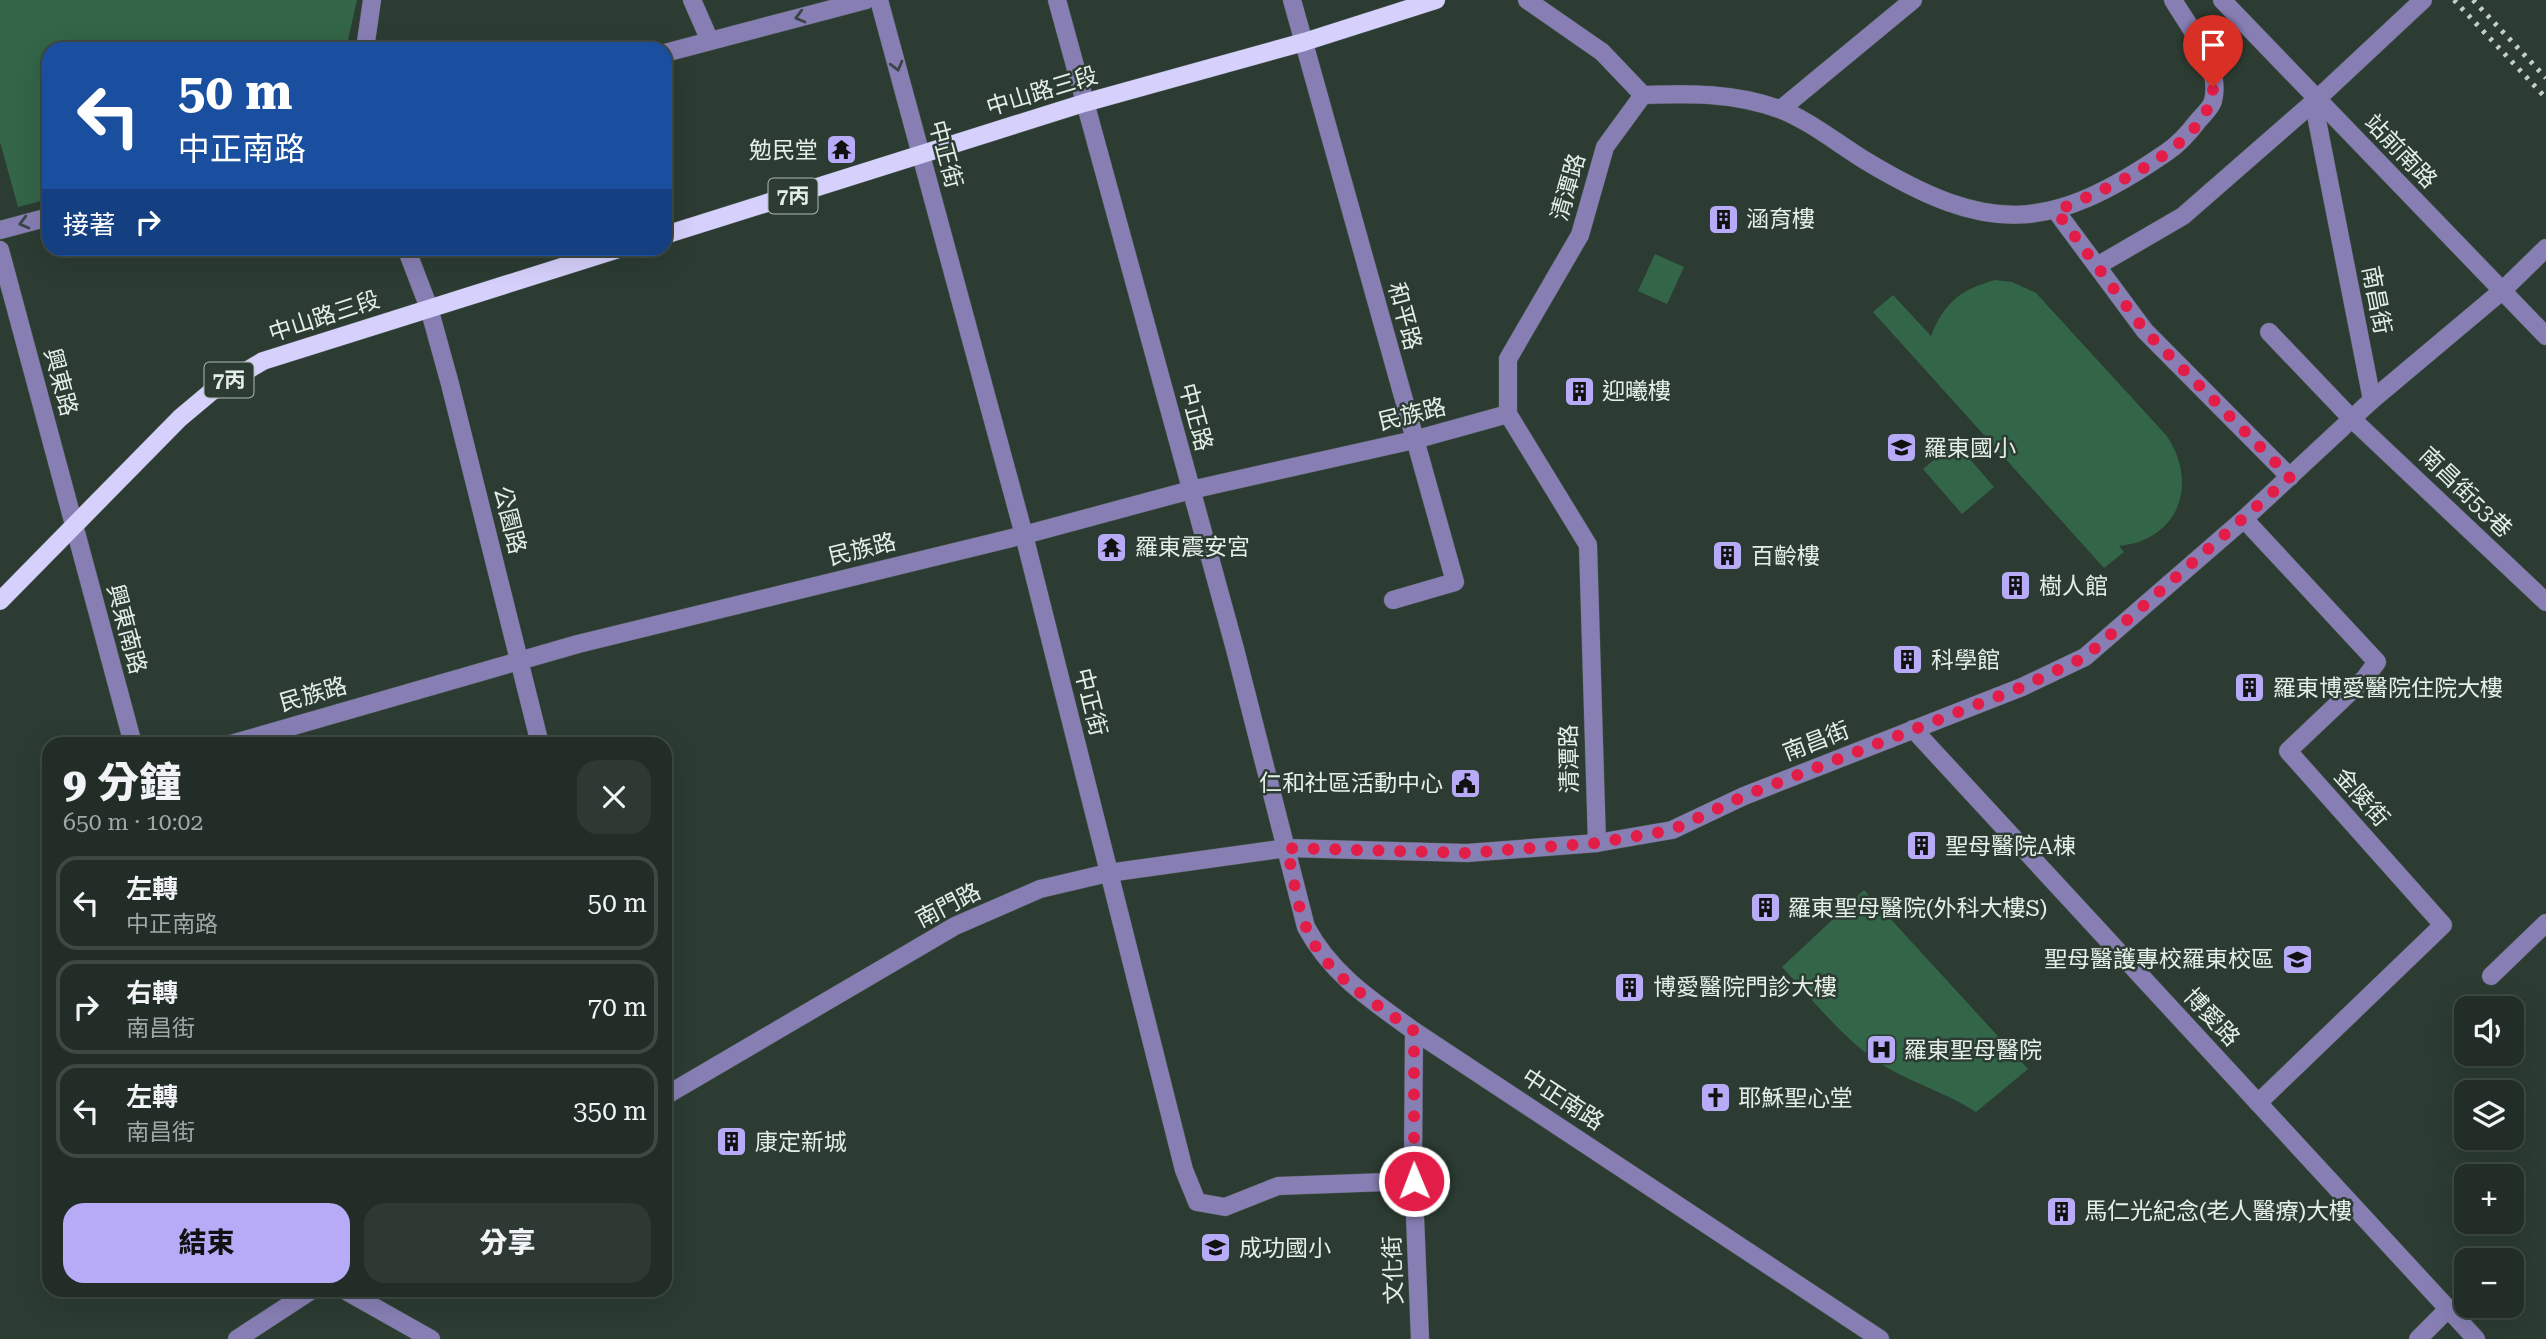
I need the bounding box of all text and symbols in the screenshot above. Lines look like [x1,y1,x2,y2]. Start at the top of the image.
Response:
one-way arrow [794,9,806,24]
pin [2183,15,2243,87]
icon: arrive [2194,26,2232,64]
one-way arrow [889,60,903,72]
street label: 中山路三段 [983,62,1101,121]
text: 50 m [178,64,293,121]
icon: left [63,70,154,161]
street label: 站前南路 [2359,109,2442,194]
street label: 中正街 [924,117,967,191]
text: 中正南路 [178,130,306,168]
temple icon: 勉民堂 [824,133,858,167]
place label: 勉民堂 [749,137,818,164]
street label: 清潭路 [1546,150,1591,224]
road number: 7丙 [768,178,818,214]
building icon: 涵育樓 [1706,202,1740,236]
icon: right [129,203,167,241]
place label: 涵育樓 [1746,206,1815,233]
text: 接著 [63,210,115,240]
one-way arrow [19,215,31,229]
street label: 南昌街 [2357,264,2396,337]
street label: 和平路 [1383,279,1426,353]
street label: 中山路三段 [265,286,383,347]
street label: 興東路 [39,345,82,419]
road number: 7丙 [204,362,254,398]
building icon: 迎曦樓 [1562,374,1596,408]
place label: 迎曦樓 [1602,378,1671,405]
street label: 中正路 [1174,380,1217,454]
street label: 民族路 [1375,393,1449,436]
school or university icon: 羅東國小 [1884,431,1918,465]
place label: 羅東國小 [1924,435,2016,462]
street label: 南昌街53巷 [2414,442,2517,543]
street label: 公園路 [488,483,531,557]
street label: 民族路 [825,528,899,571]
temple icon: 羅東震安宮 [1095,530,1129,564]
place label: 羅東震安宮 [1135,534,1250,561]
building icon: 百齡樓 [1711,539,1745,573]
place label: 百齡樓 [1751,543,1820,570]
building icon: 樹人館 [1999,569,2033,603]
place label: 樹人館 [2039,573,2108,600]
street label: 興東南路 [102,581,151,677]
building icon: 科學館 [1891,643,1925,677]
place label: 科學館 [1931,647,2000,674]
street label: 中正街 [1069,665,1112,739]
building icon: 羅東博愛醫院住院大樓 [2233,671,2267,705]
street label: 民族路 [276,672,350,717]
place label: 羅東博愛醫院住院大樓 [2273,675,2503,702]
street label: 南昌街 [1779,716,1853,766]
street label: 清潭路 [1555,724,1584,794]
text: 9 分鐘 [63,758,181,807]
button: close [577,760,651,834]
street label: 金陵街 [2329,763,2395,832]
public building icon: 仁和社區活動中心 [1449,766,1483,800]
place label: 仁和社區活動中心 [1259,770,1443,797]
text: 650 m · 10:02 [63,809,203,836]
building icon: 聖母醫院A棟 [1905,829,1939,863]
place label: 聖母醫院A棟 [1945,833,2076,860]
text: 左轉 [126,874,178,904]
street label: 南門路 [911,878,985,933]
icon: left [67,884,105,922]
text: 50 m [588,888,647,918]
building icon: 羅東聖母醫院(外科大樓S) [1748,891,1782,925]
place label: 羅東聖母醫院(外科大樓S) [1788,895,2047,922]
text: 中正南路 [126,911,218,938]
school or university icon: 聖母醫護專校羅東校區 [2280,942,2314,976]
place label: 聖母醫護專校羅東校區 [2044,946,2274,973]
building icon: 博愛醫院門診大樓 [1613,970,1647,1004]
place label: 博愛醫院門診大樓 [1653,974,1837,1001]
text: 右轉 [126,978,178,1008]
street label: 博愛路 [2178,983,2245,1052]
icon: right [67,988,105,1026]
text: 70 m [588,992,647,1022]
map controls [2454,996,2524,1318]
button: sound [2454,996,2524,1066]
text: 南昌街 [126,1015,195,1042]
hospital icon: 羅東聖母醫院 [1864,1033,1898,1067]
place label: 羅東聖母醫院 [1904,1037,2042,1064]
street label: 中正南路 [1517,1063,1609,1136]
button: layers [2454,1080,2524,1150]
church icon: 耶穌聖心堂 [1698,1081,1732,1115]
text: 左轉 [126,1082,178,1112]
place label: 耶穌聖心堂 [1738,1085,1853,1112]
icon: left [67,1092,105,1130]
text: 350 m [573,1096,647,1126]
text: 南昌街 [126,1119,195,1146]
building icon: 康定新城 [715,1125,749,1159]
place label: 康定新城 [755,1129,847,1156]
position arrow [1377,1144,1451,1218]
button: + [2454,1164,2524,1234]
building icon: 馬仁光紀念(老人醫療)大樓 [2044,1194,2078,1228]
place label: 馬仁光紀念(老人醫療)大樓 [2084,1198,2352,1225]
button: 結束 [63,1203,350,1283]
button: 分享 [364,1203,651,1283]
school or university icon: 成功國小 [1199,1231,1233,1265]
place label: 成功國小 [1239,1235,1331,1262]
street label: 文化街 [1379,1235,1408,1305]
button: − [2454,1248,2524,1318]

